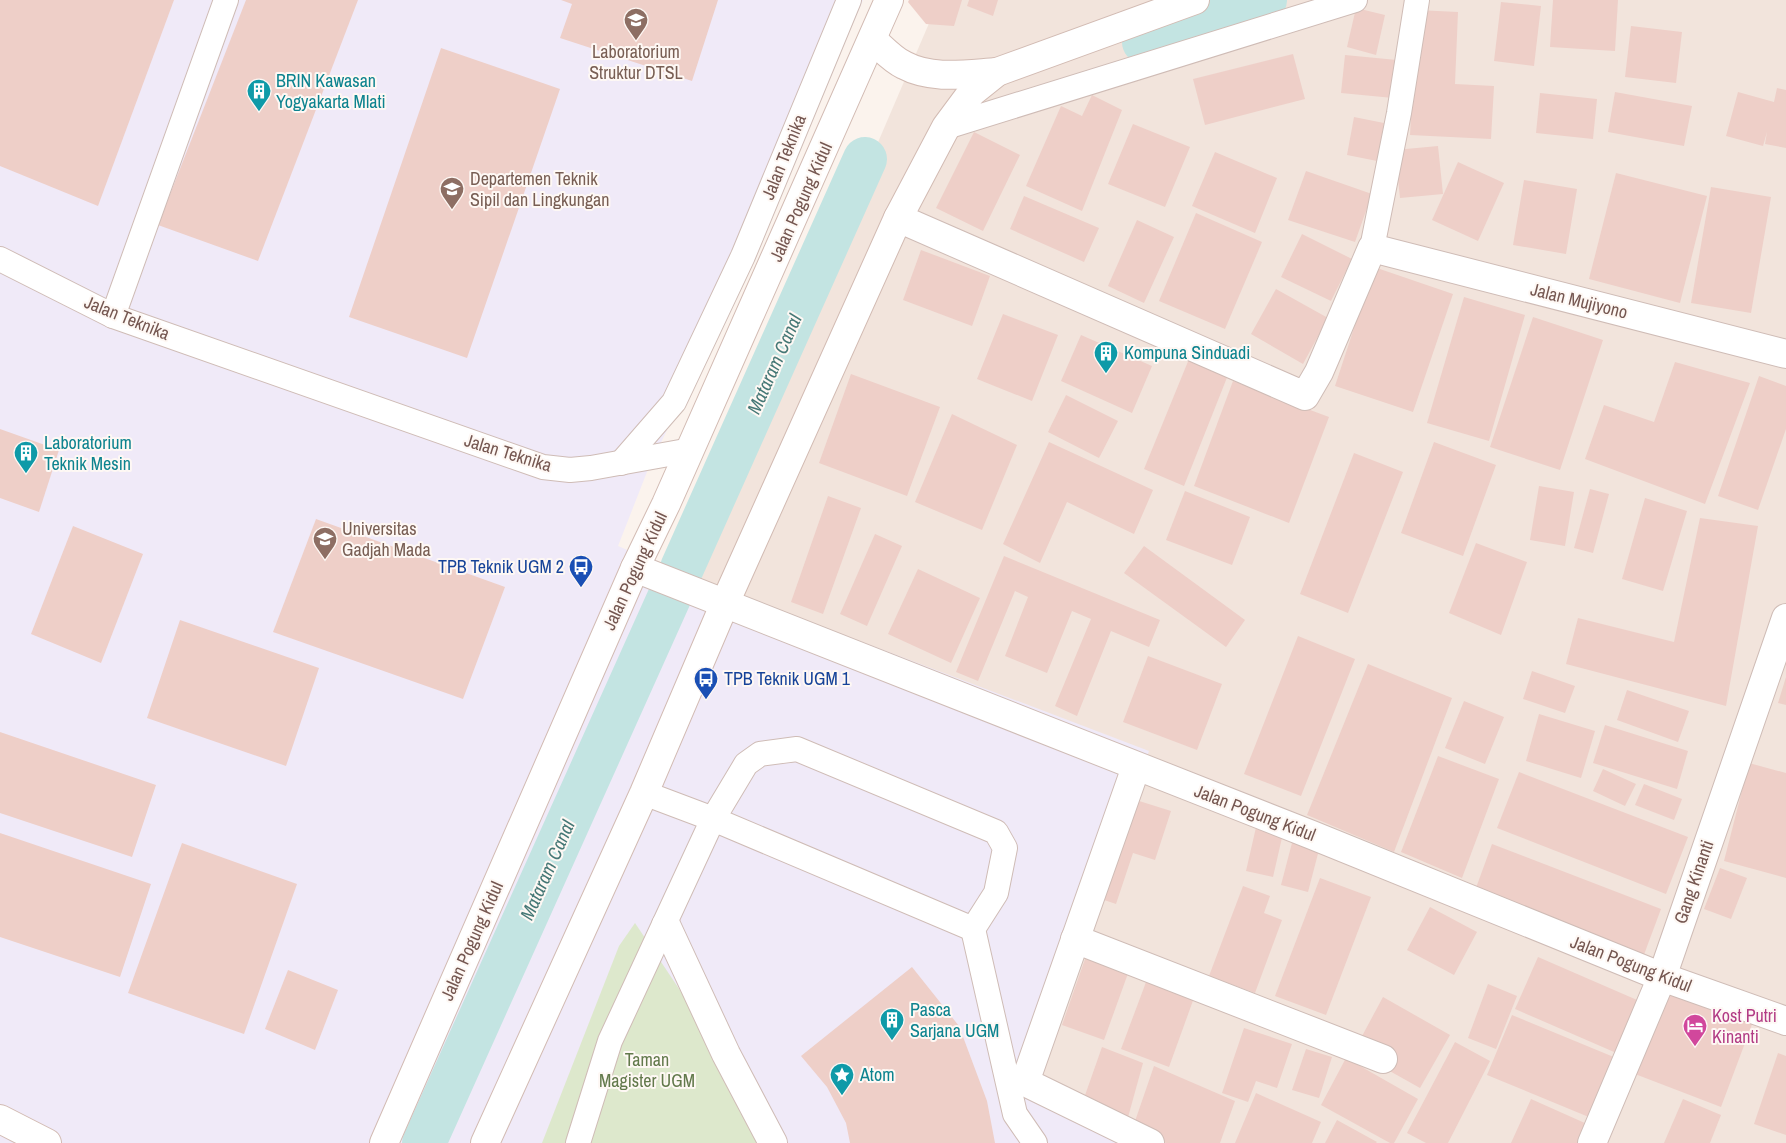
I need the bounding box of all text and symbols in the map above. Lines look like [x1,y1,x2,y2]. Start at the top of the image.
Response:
school or university icon: Laboratorium Struktur DTSL [623,7,649,41]
place label: Laboratorium Struktur DTSL [589,39,683,85]
place label: BRIN Kawasan Yogyakarta Mlati [276,68,386,114]
building icon: BRIN Kawasan Yogyakarta Mlati [246,78,272,112]
street label: Jalan Teknika [755,110,812,203]
street label: Jalan Pogung Kidul [763,138,838,265]
place label: Departemen Teknik Sipil dan Lingkungan [470,166,610,212]
school or university icon: Departemen Teknik Sipil dan Lingkungan [439,176,465,210]
street label: Jalan Mujiyono [1528,276,1630,325]
street label: Jalan Teknika [81,289,174,346]
water label: Mataram Canal [740,310,808,418]
building icon: Kompuna Sinduadi [1093,340,1119,374]
place label: Kompuna Sinduadi [1124,340,1250,365]
street label: Jalan Teknika [461,427,555,478]
place label: Laboratorium Teknik Mesin [44,430,132,476]
building icon: Laboratorium Teknik Mesin [13,440,39,474]
street label: Jalan Pogung Kidul [596,507,673,634]
place label: Universitas Gadjah Mada [342,516,431,562]
school or university icon: Universitas Gadjah Mada [312,526,338,560]
place label: TPB Teknik UGM 2 [438,554,564,579]
bus stop icon: TPB Teknik UGM 2 [568,554,594,588]
bus stop icon: TPB Teknik UGM 1 [693,666,719,700]
place label: TPB Teknik UGM 1 [724,666,851,691]
street label: Jalan Pogung Kidul [1191,778,1319,847]
water label: Mataram Canal [513,816,581,924]
street label: Gang Kinanti [1668,837,1720,927]
street label: Jalan Pogung Kidul [434,877,509,1004]
street label: Jalan Pogung Kidul [1567,929,1695,998]
place label: Pasca Sarjana UGM [910,997,999,1043]
place label: Kost Putri Kinanti [1712,1003,1777,1049]
building icon: Pasca Sarjana UGM [879,1007,905,1041]
hotel icon: Kost Putri Kinanti [1682,1013,1708,1047]
park label: Taman Magister UGM [599,1047,695,1093]
place icon: Atom [829,1062,855,1096]
place label: Atom [859,1062,894,1087]

